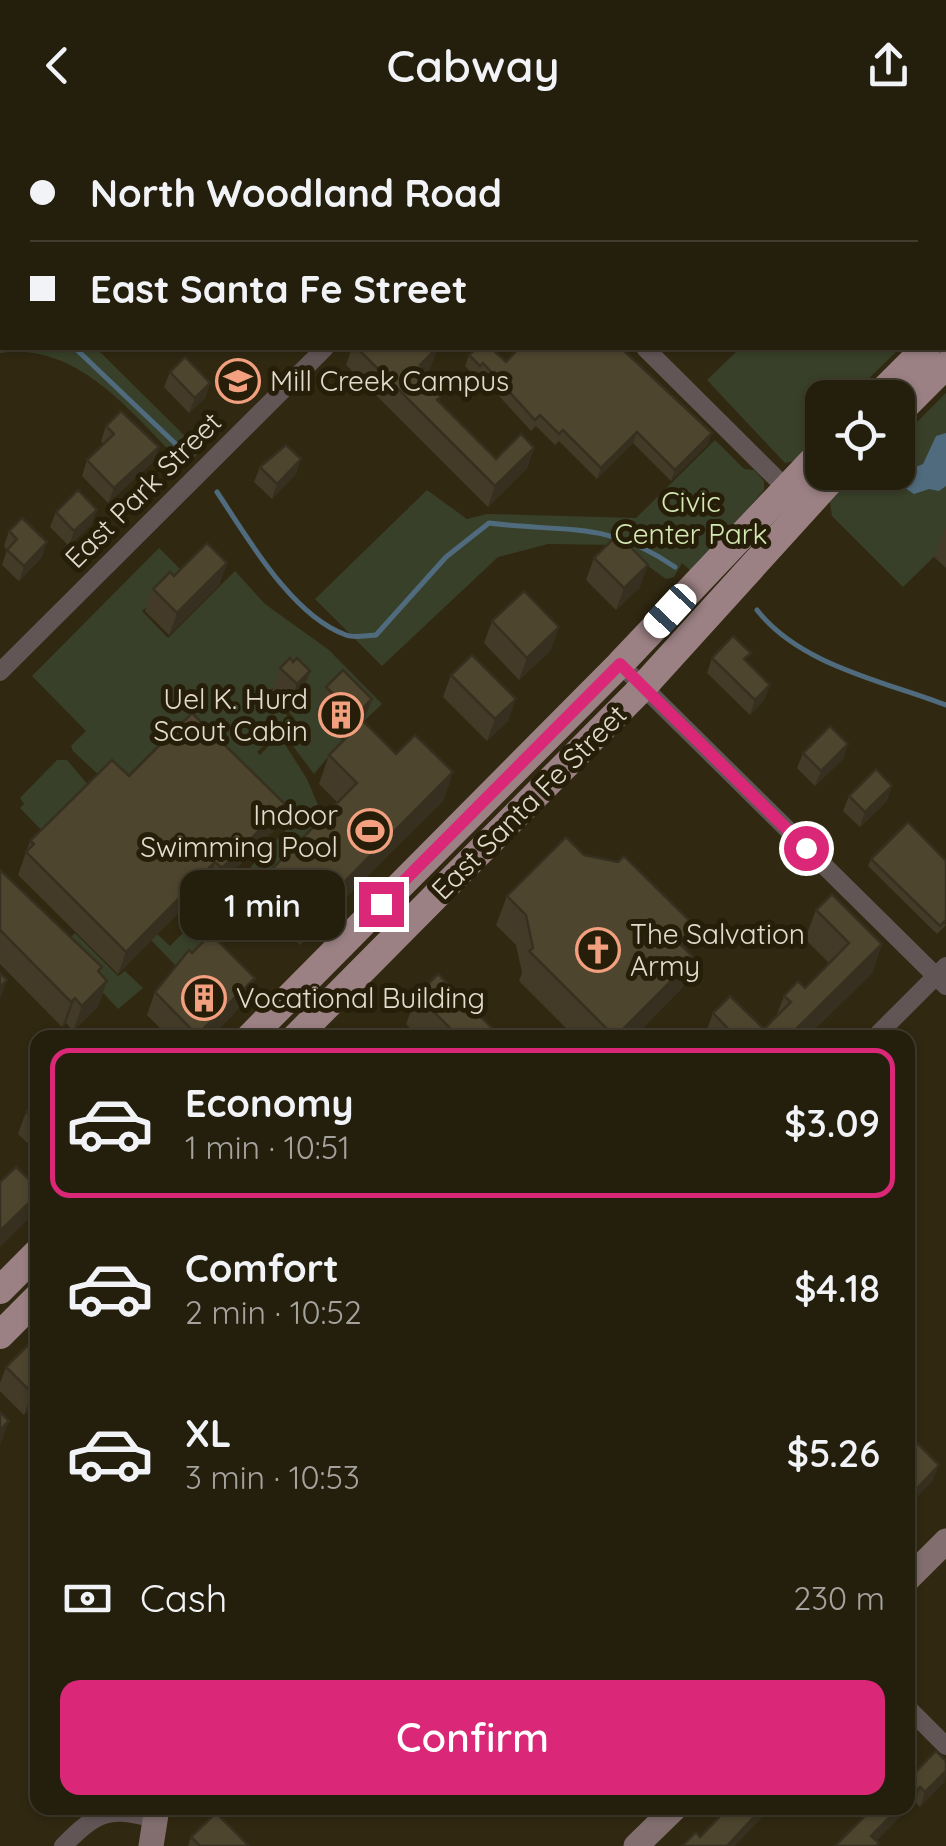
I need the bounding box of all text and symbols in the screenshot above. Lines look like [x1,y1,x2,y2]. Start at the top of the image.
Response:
text: Cabway [386,37,560,93]
icon: back [30,38,85,93]
icon: share [861,38,916,93]
text: North Woodland Road [90,169,502,217]
text: East Santa Fe Street [90,265,467,313]
school or university icon: Mill Creek Campus [215,358,261,404]
place label: Mill Creek Campus [270,363,509,398]
map controls [805,380,915,490]
button: locate [805,380,915,490]
street label: East Park Street [57,404,228,575]
park label: Civic Center Park [614,484,768,551]
car [639,579,701,643]
place label: Uel K. Hurd Scout Cabin [153,681,308,748]
building icon: Uel K. Hurd Scout Cabin [318,692,364,738]
street label: East Santa Fe Street [424,697,633,906]
place label: Indoor Swimming Pool [140,797,338,864]
sports icon: Indoor Swimming Pool [347,808,393,854]
route start [784,826,829,871]
callout: 1 min [181,869,346,939]
route end [359,882,404,927]
text: 1 min [224,885,301,925]
place label: The Salvation Army [630,916,805,983]
church icon: The Salvation Army [575,927,621,973]
building icon: Vocational Building [181,975,227,1021]
place label: Vocational Building [236,980,485,1015]
icon: car [65,1078,155,1168]
text: Economy [185,1079,354,1127]
text: $3.09 [784,1099,880,1147]
text: 1 min · 10:51 [185,1127,350,1167]
icon: car [65,1243,155,1333]
text: Comfort [185,1244,339,1292]
text: $4.18 [794,1264,880,1312]
text: 2 min · 10:52 [185,1292,362,1332]
icon: car [65,1408,155,1498]
text: XL [185,1409,231,1457]
text: $5.26 [787,1429,880,1477]
text: 3 min · 10:53 [185,1457,360,1497]
icon: cash [60,1571,115,1626]
text: Cash [140,1574,227,1622]
text: 230 m [794,1578,885,1618]
button: Confirm [60,1680,885,1795]

